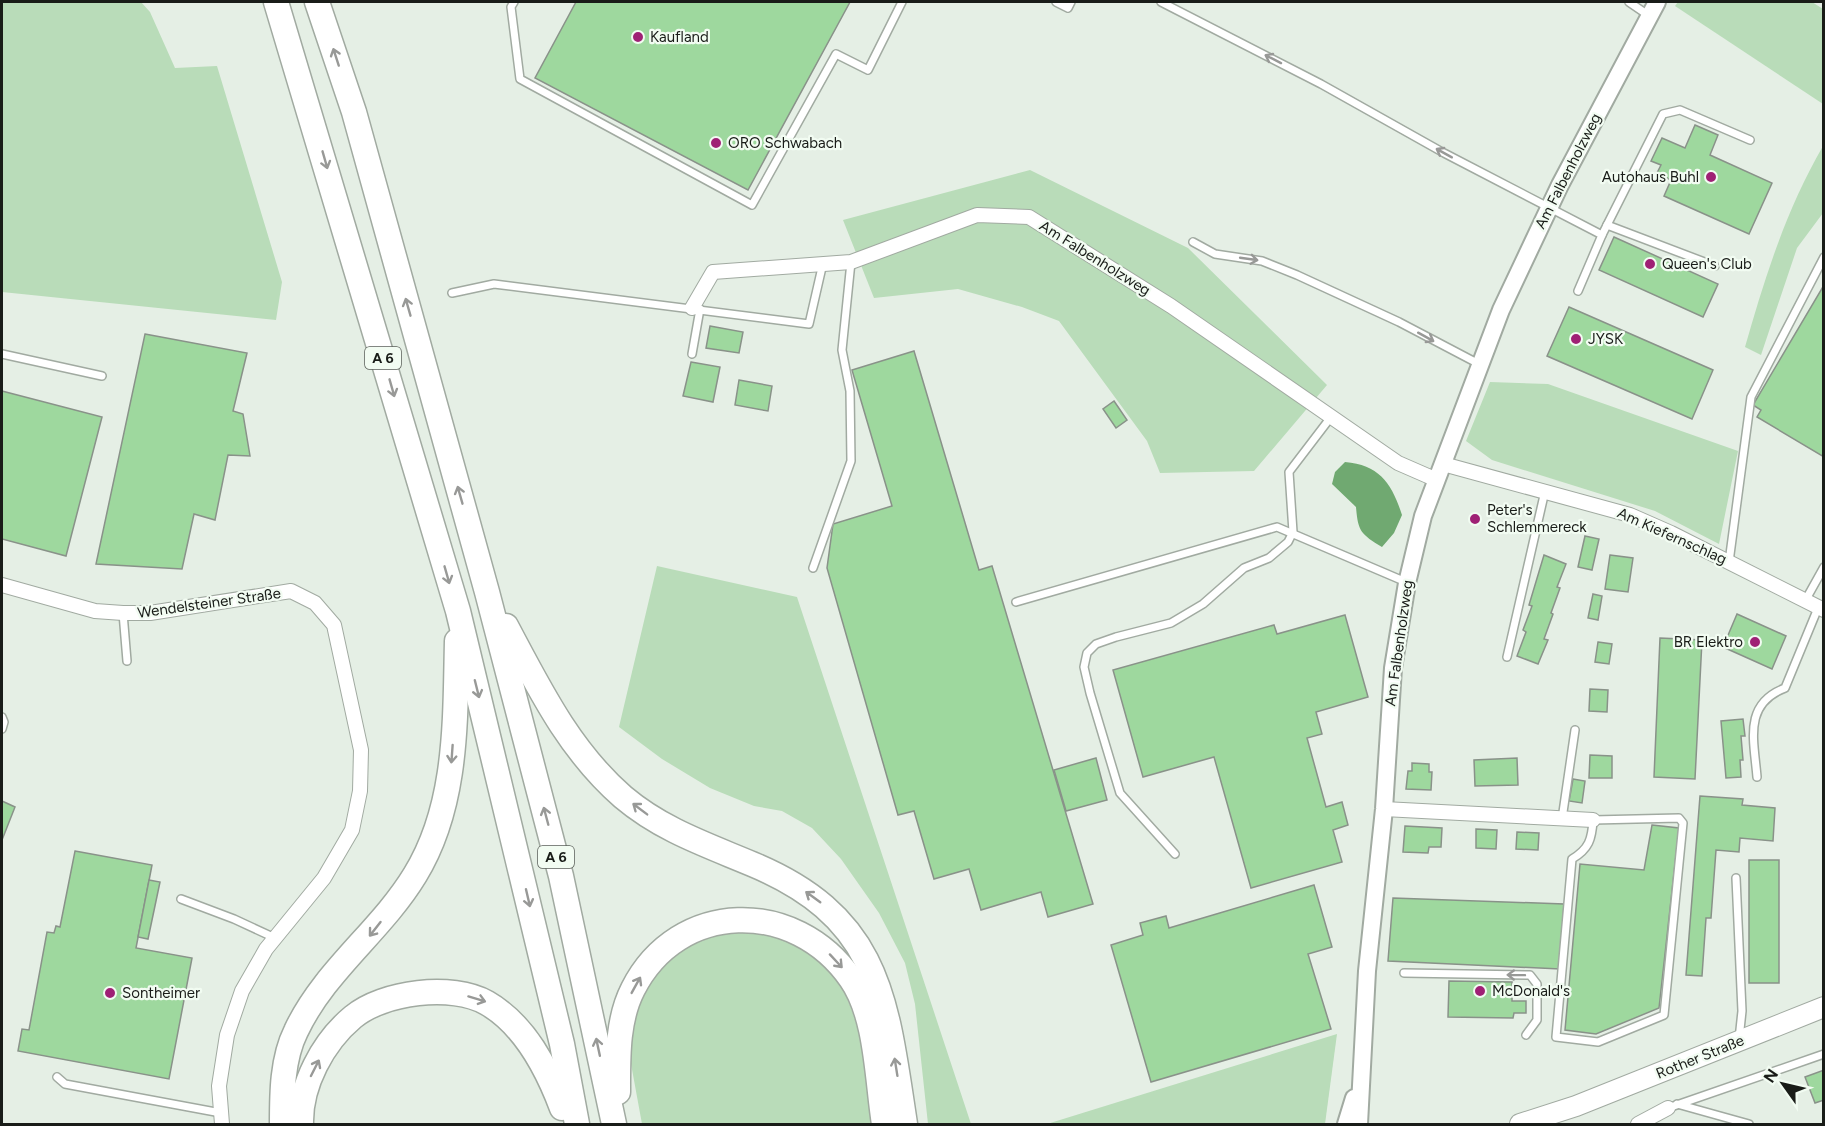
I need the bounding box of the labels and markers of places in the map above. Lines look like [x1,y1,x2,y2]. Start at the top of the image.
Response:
place label: Kaufland [650,28,709,46]
marker: Kaufland [631,30,645,44]
place label: ORO Schwabach [728,134,842,152]
marker: ORO Schwabach [709,136,723,150]
place label: Autohaus Buhl [1602,168,1699,186]
marker: Autohaus Buhl [1704,170,1718,184]
place label: Queen's Club [1662,255,1752,273]
marker: Queen's Club [1643,257,1657,271]
place label: JYSK [1588,330,1624,348]
marker: JYSK [1569,332,1583,346]
place label: Peter's Schlemmereck [1487,501,1587,536]
marker: Peter's Schlemmereck [1468,512,1482,526]
place label: BR Elektro [1674,633,1743,651]
marker: BR Elektro [1748,635,1762,649]
place label: McDonald's [1492,982,1570,1000]
place label: Sontheimer [122,984,200,1002]
marker: McDonald's [1473,984,1487,998]
marker: Sontheimer [103,986,117,1000]

